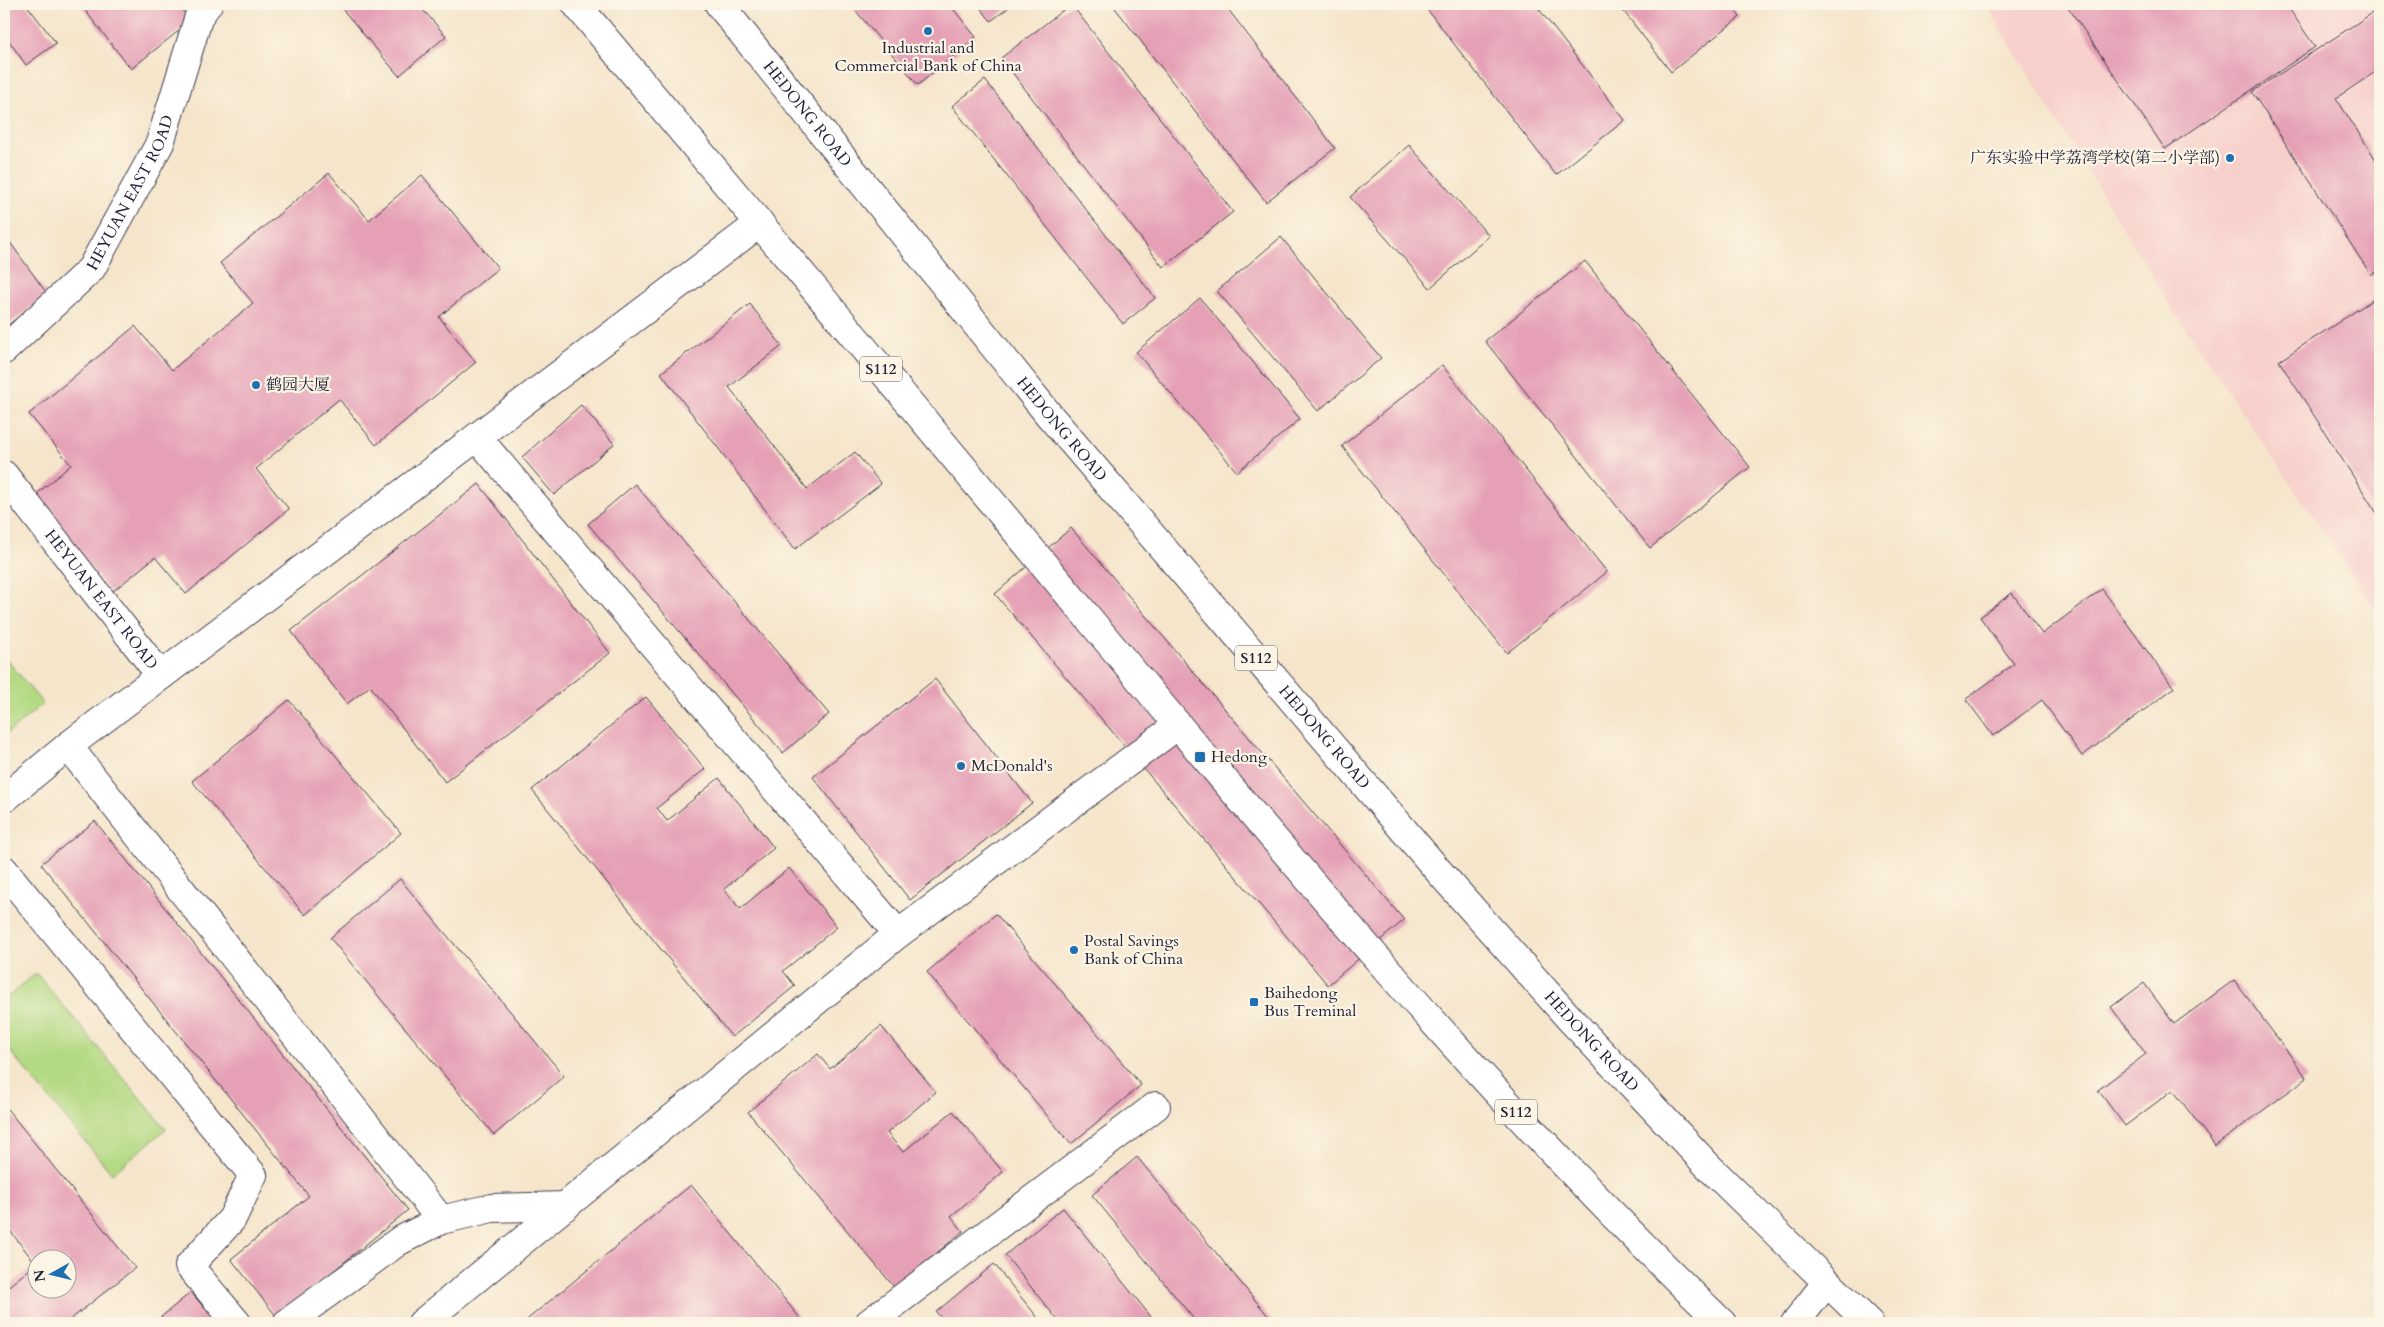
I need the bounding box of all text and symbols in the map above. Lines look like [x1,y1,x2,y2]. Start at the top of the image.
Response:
marker: Industrial and Commercial Bank of China [922,25,934,37]
place label: Industrial and Commercial Bank of China [834,37,1022,77]
street label: HEDONG ROAD [758,56,857,172]
street label: HEYUAN EAST ROAD [81,112,179,274]
place label: 广东实验中学荔湾学校(第二小学部) [1970,147,2220,169]
marker: 广东实验中学荔湾学校(第二小学部) [2224,152,2236,164]
road number: S112 [860,356,902,382]
street label: HEDONG ROAD [1012,372,1112,486]
place label: 鹤园大厦 [266,374,330,396]
marker: 鹤园大厦 [250,379,262,391]
street label: HEYUAN EAST ROAD [40,525,163,674]
road number: S112 [1235,646,1277,670]
street label: HEDONG ROAD [1274,681,1375,794]
place label: Hedong [1211,746,1267,768]
marker: Hedong [1193,750,1207,764]
place label: McDonald's [971,755,1053,777]
marker: McDonald's [955,760,967,772]
place label: Postal Savings Bank of China [1084,930,1183,970]
marker: Postal Savings Bank of China [1068,944,1080,956]
place label: Baihedong Bus Treminal [1264,982,1356,1022]
street label: HEDONG ROAD [1539,986,1644,1097]
marker: Baihedong Bus Treminal [1248,996,1260,1008]
road number: S112 [1495,1100,1537,1124]
north arrow [28,1250,78,1300]
text: N [29,1268,50,1283]

